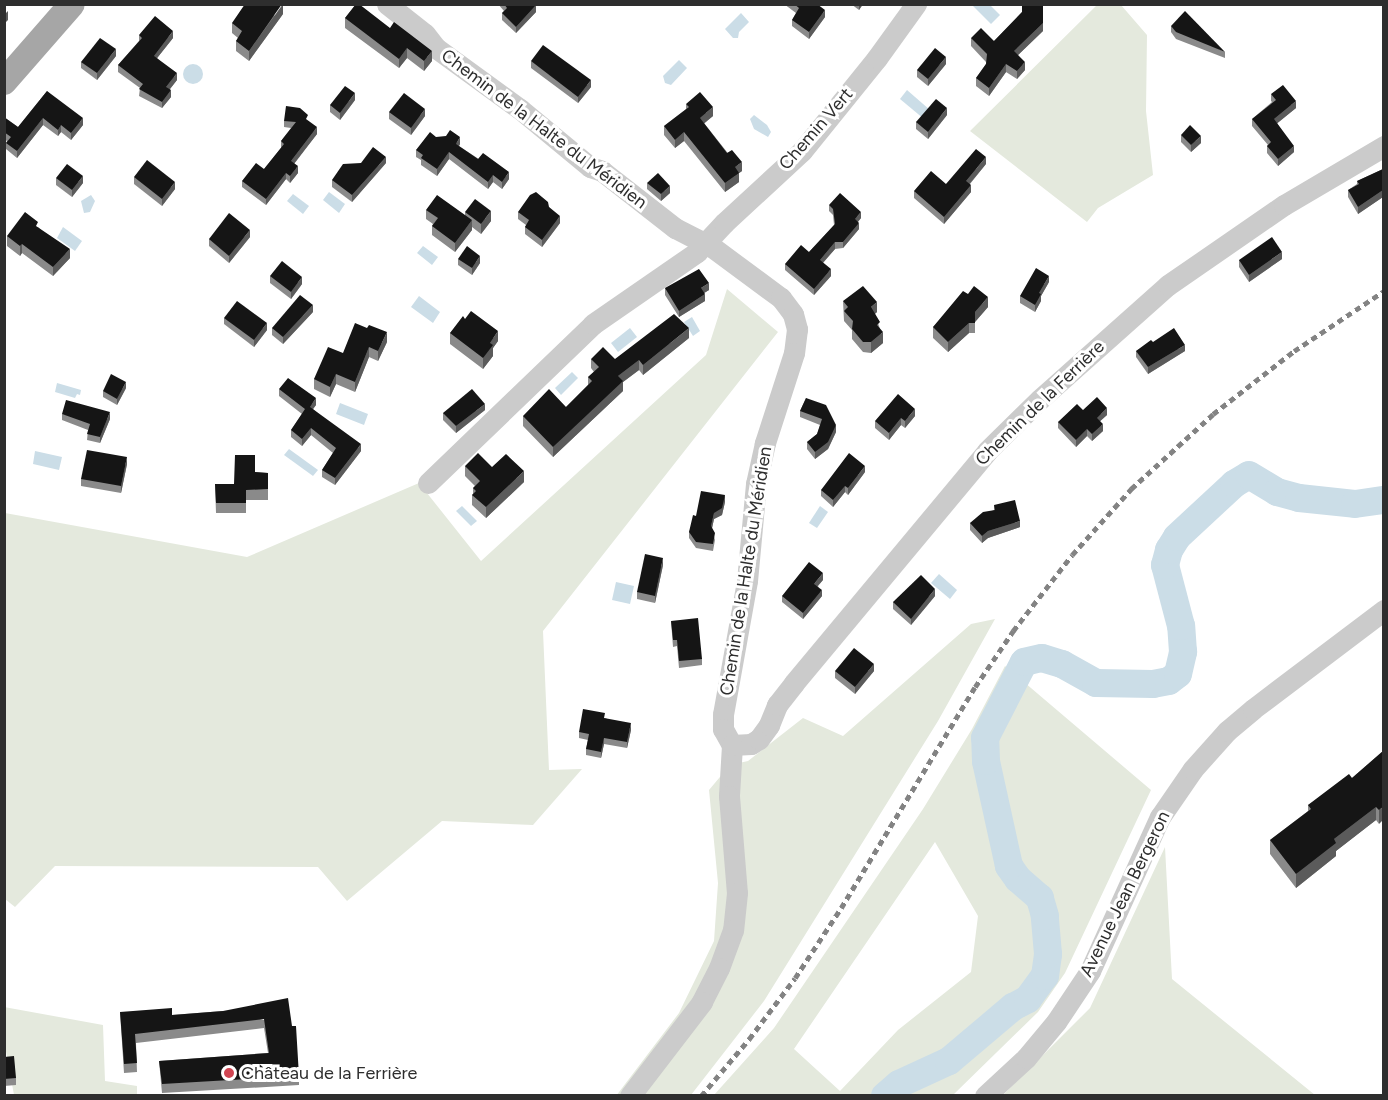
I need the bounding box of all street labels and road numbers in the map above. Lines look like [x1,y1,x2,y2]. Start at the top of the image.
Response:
street label: Chemin de la Halte du Méridien [437,45,651,213]
street label: Chemin Vert [775,84,857,174]
street label: Chemin de la Ferrière [971,336,1109,470]
street label: Chemin de la Halte du Méridien [716,445,776,697]
street label: Avenue Jean Bergeron [1075,807,1175,981]

